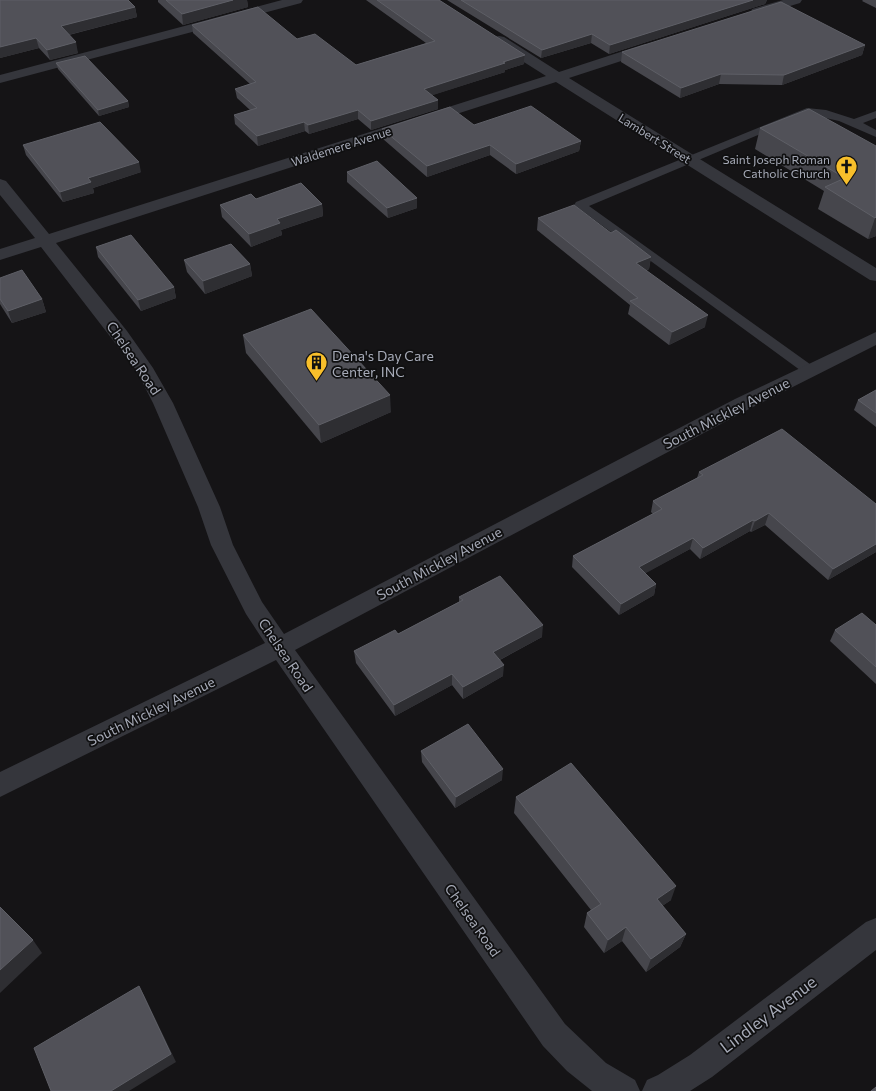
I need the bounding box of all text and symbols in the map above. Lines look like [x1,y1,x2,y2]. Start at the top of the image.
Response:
street label: Lambert Street [616,110,694,166]
street label: Waldemere Avenue [289,123,393,169]
place label: Saint Joseph Roman Catholic Church [722,152,830,180]
church icon: Saint Joseph Roman Catholic Church [833,153,859,186]
street label: Chelsea Road [103,318,165,398]
place label: Dena's Day Care Center, INC [332,347,434,380]
building icon: Dena's Day Care Center, INC [304,350,330,383]
street label: South Mickley Avenue [660,374,792,452]
street label: South Mickley Avenue [373,523,505,603]
street label: Chelsea Road [255,615,317,695]
street label: South Mickley Avenue [84,673,218,749]
street label: Chelsea Road [442,880,504,960]
street label: Lindley Avenue [716,971,820,1057]

